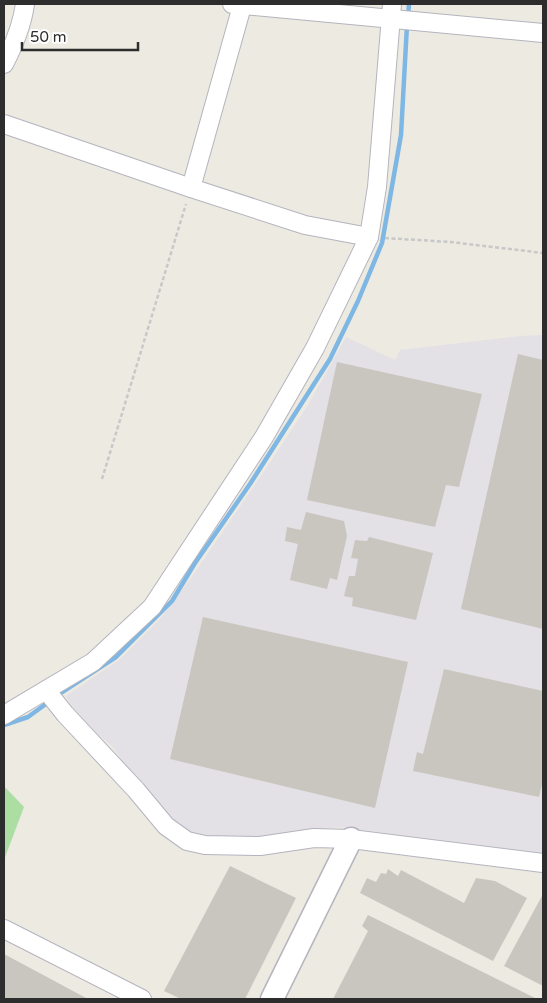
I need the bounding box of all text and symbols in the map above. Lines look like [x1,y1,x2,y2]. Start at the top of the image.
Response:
scale bar [22,20,139,52]
text: 50 m [30,28,67,46]

